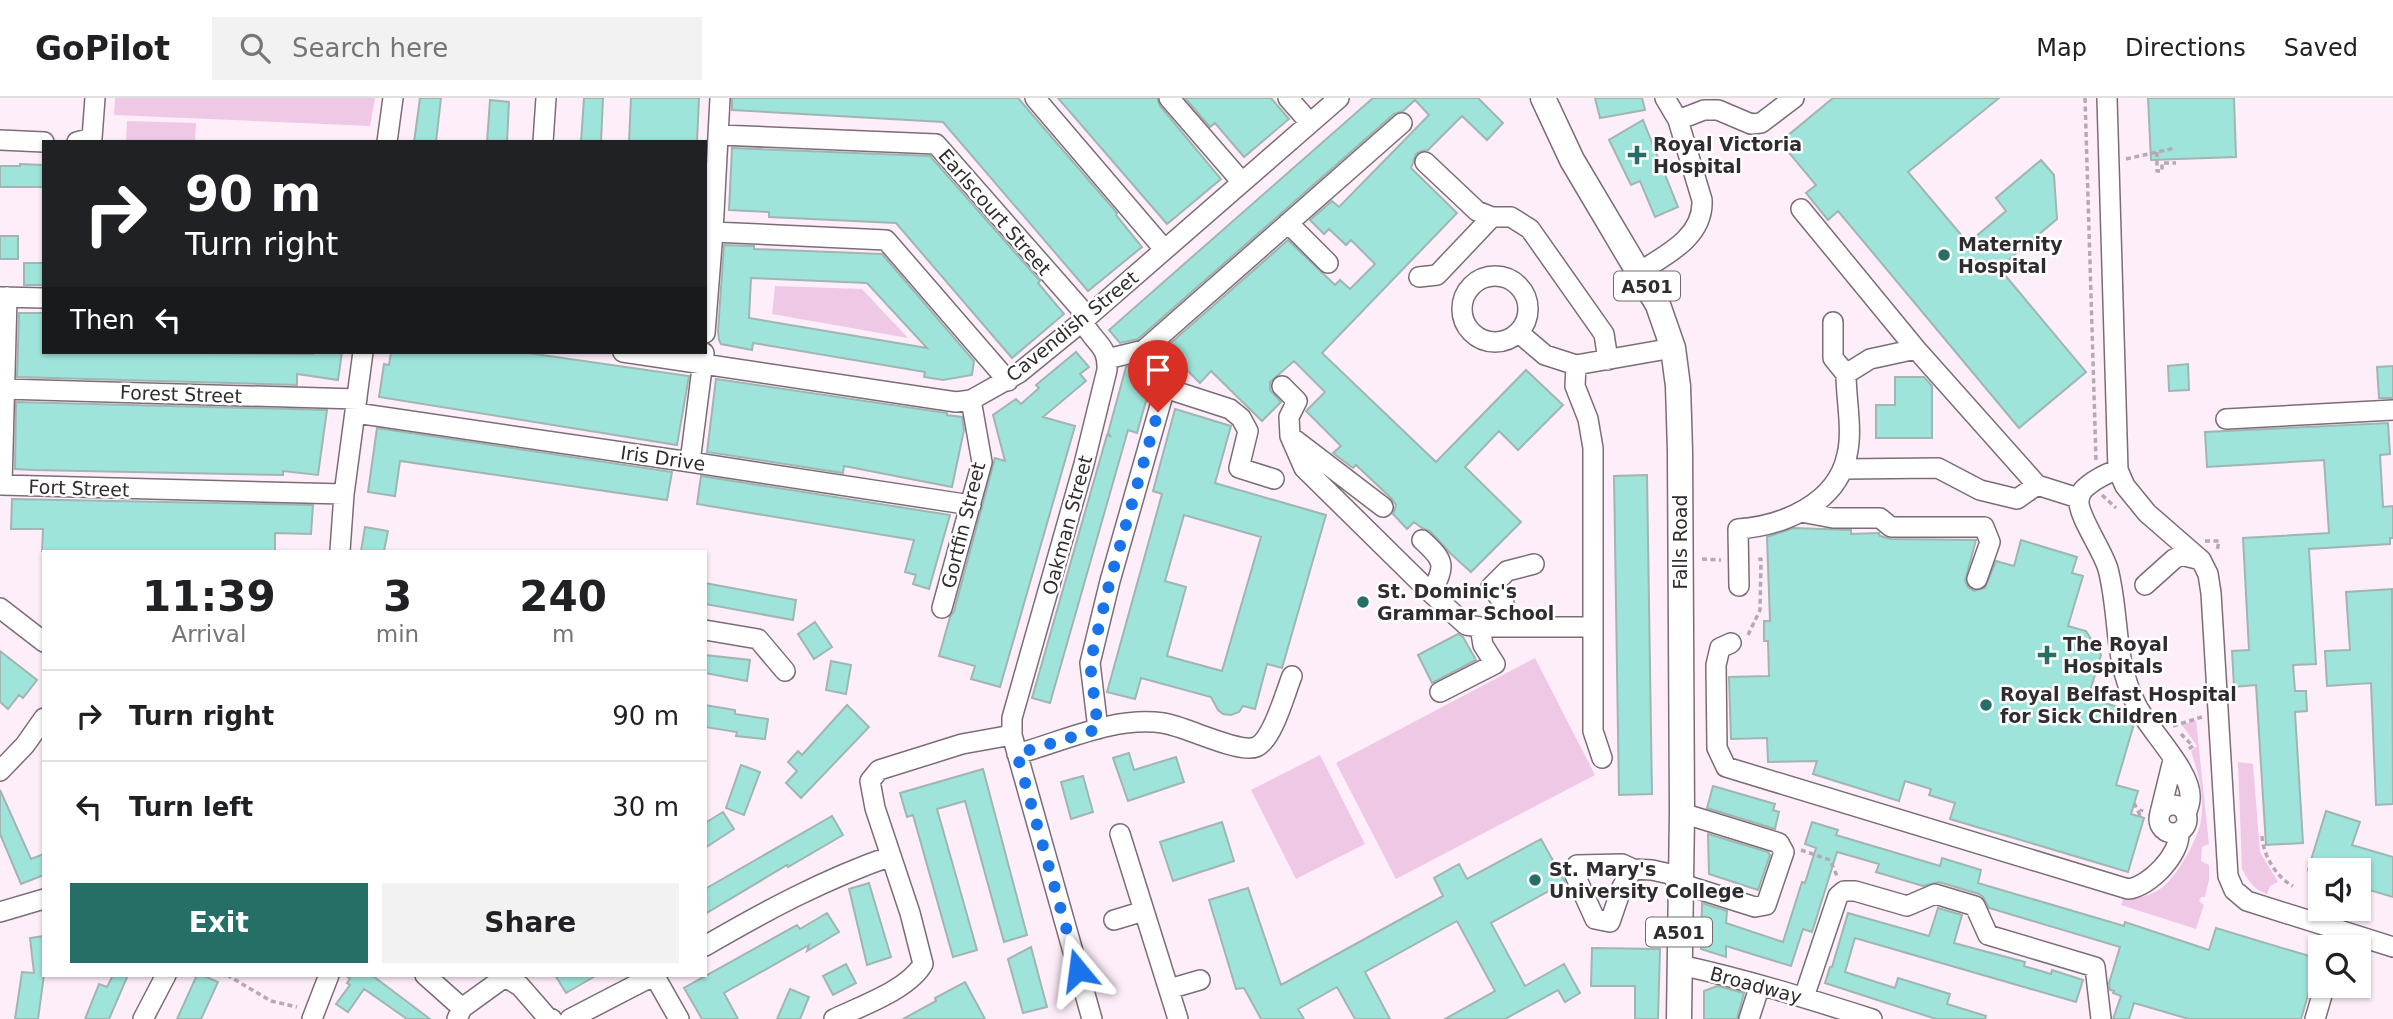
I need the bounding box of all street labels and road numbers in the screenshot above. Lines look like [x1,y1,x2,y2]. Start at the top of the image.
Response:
street label: Earlscourt Street [934,144,1056,280]
street label: Cavendish Street [1002,266,1142,386]
road number: A501 [1614,272,1680,300]
street label: Forest Street [120,381,242,407]
street label: Iris Drive [619,441,707,475]
street label: Oakman Street [1038,453,1096,597]
street label: Gortfin Street [937,460,989,590]
street label: Fort Street [28,475,130,501]
street label: Falls Road [1669,495,1691,590]
road number: A501 [1646,918,1712,946]
street label: Broadway [1708,962,1804,1008]

